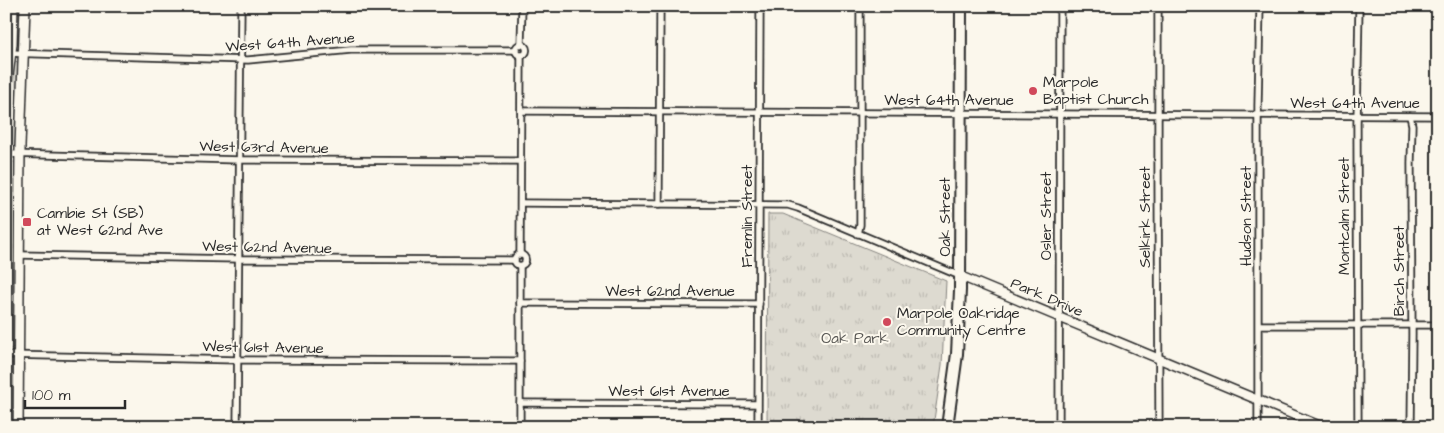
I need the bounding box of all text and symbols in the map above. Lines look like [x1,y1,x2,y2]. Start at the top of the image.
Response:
street label: West 64th Avenue [225,28,355,57]
place label: Marpole Baptist Church [1043,72,1149,110]
marker: Marpole Baptist Church [1027,85,1039,97]
street label: West 64th Avenue [884,90,1014,111]
street label: West 64th Avenue [1290,93,1420,114]
street label: West 63rd Avenue [199,136,329,159]
street label: Montcalm Street [1334,157,1355,275]
street label: Fremlin Street [737,165,758,267]
street label: Selkirk Street [1135,166,1156,268]
street label: Hudson Street [1236,166,1257,266]
street label: Osler Street [1036,172,1057,260]
street label: Oak Street [935,177,956,257]
place label: Cambie St (SB) at West 62nd Ave [37,203,163,241]
marker: Cambie St (SB) at West 62nd Ave [21,216,33,228]
street label: Birch Street [1389,226,1410,316]
street label: West 62nd Avenue [202,236,332,259]
street label: Park Drive [1007,273,1086,322]
street label: West 62nd Avenue [605,281,735,302]
place label: Marpole Oakridge Community Centre [897,303,1026,342]
marker: Marpole Oakridge Community Centre [881,316,893,328]
park label: Oak Park [821,328,889,349]
street label: West 61st Avenue [202,336,324,359]
scale bar [25,378,125,410]
street label: West 61st Avenue [608,381,730,402]
text: 100 m [32,385,71,406]

